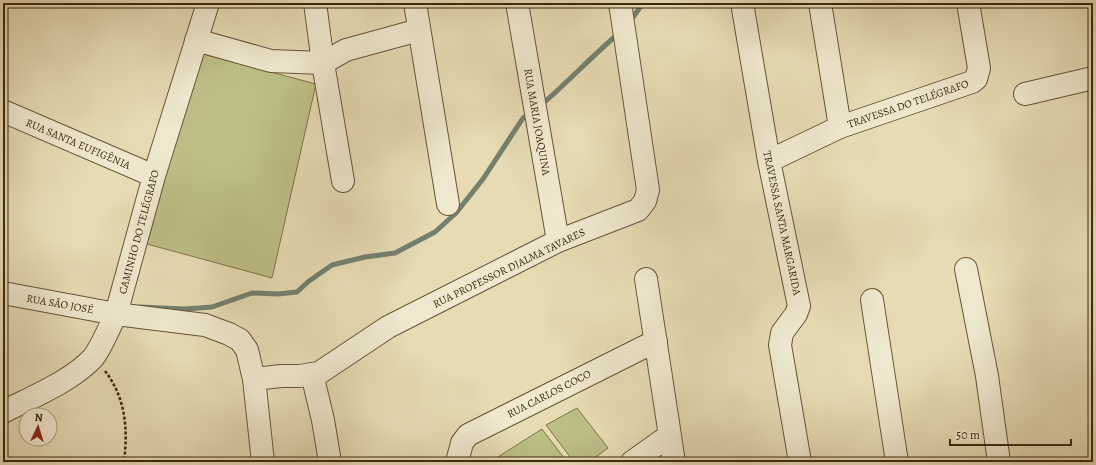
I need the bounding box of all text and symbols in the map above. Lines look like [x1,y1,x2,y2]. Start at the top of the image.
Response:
street label: RUA MARIA JOAQUINA [520,67,554,177]
street label: TRAVESSA DO TELÉGRAFO [845,76,971,132]
street label: RUA SANTA EUFIGÊNIA [23,115,133,173]
street label: TRAVESSA SANTA MARGARIDA [759,149,805,297]
street label: CAMINHO DO TELÉGRAFO [115,168,163,296]
street label: RUA PROFESSOR DJALMA TAVARES [430,224,588,311]
street label: RUA SÃO JOSÉ [25,291,95,317]
street label: RUA CARLOS COCO [504,366,594,422]
north arrow [18,407,58,447]
text: N [34,410,43,425]
scale bar [950,421,1071,447]
text: 50 m [956,427,980,443]

